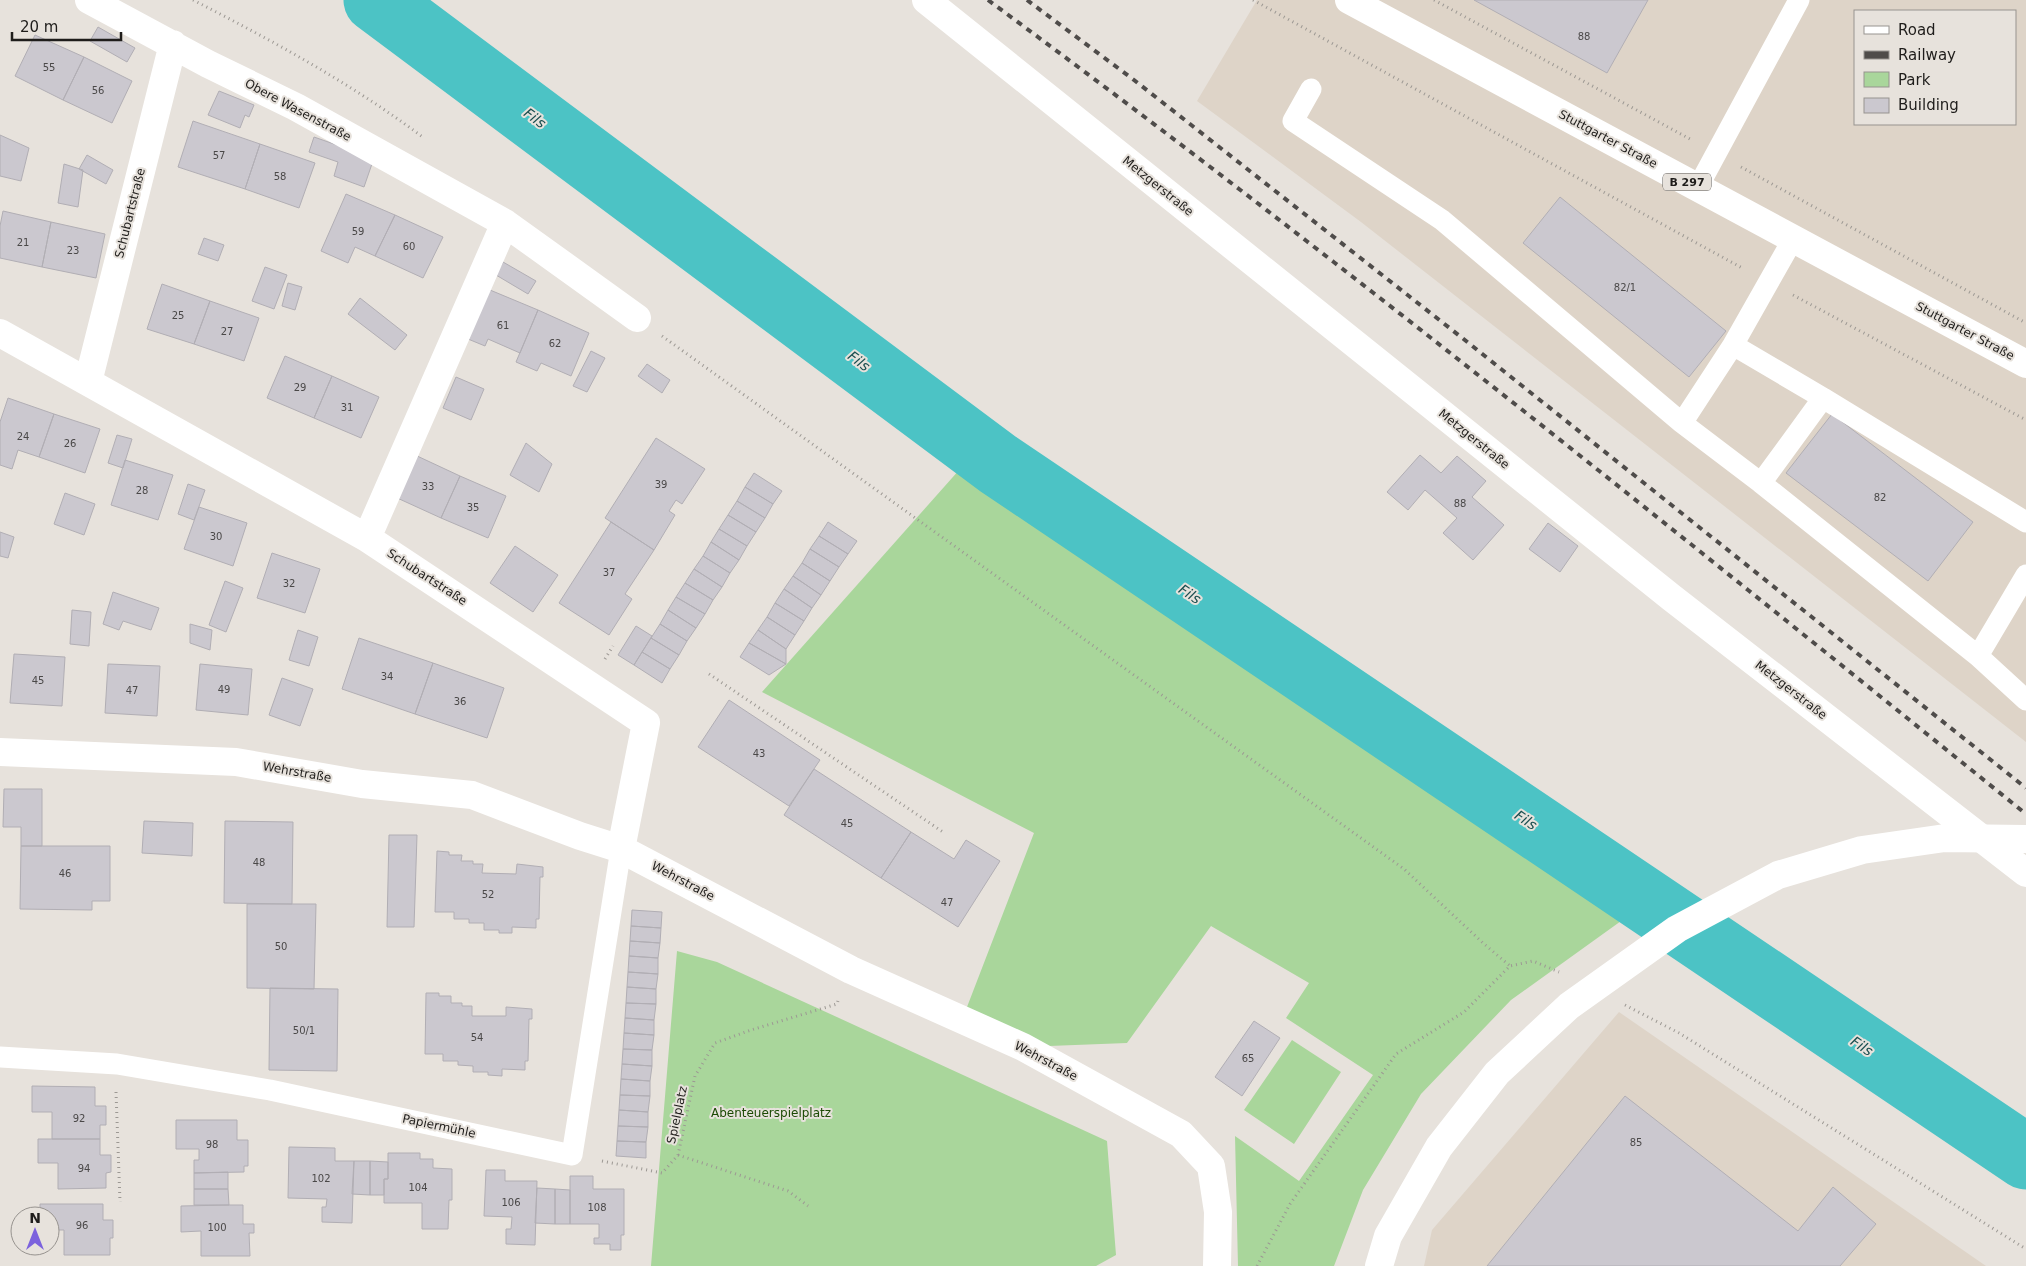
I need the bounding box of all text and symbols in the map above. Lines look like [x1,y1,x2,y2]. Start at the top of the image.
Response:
scale bar [12,10,121,42]
legend [1854,10,2016,125]
text: 20 m [20,18,58,36]
text: Road [1898,21,1936,39]
house number: 88 [1578,31,1590,42]
text: Railway [1898,46,1956,64]
house number: 55 [43,62,55,73]
text: Park [1898,71,1931,89]
street label: Obere Wasenstraße [243,76,353,144]
house number: 56 [92,85,104,96]
text: Building [1898,96,1959,114]
water label: Fils [521,105,549,131]
street label: Stuttgarter Straße [1556,107,1660,171]
house number: 57 [213,150,225,161]
street label: Metzgerstraße [1120,153,1196,219]
street label: Schubartstraße [112,167,148,259]
house number: 58 [274,171,286,182]
road number: B 297 [1663,173,1711,190]
house number: 59 [352,226,364,237]
house number: 21 [17,237,29,248]
house number: 60 [403,241,415,252]
house number: 23 [67,245,79,256]
house number: 82/1 [1614,282,1636,293]
street label: Stuttgarter Straße [1913,299,2017,363]
house number: 25 [172,310,184,321]
house number: 61 [497,320,509,331]
house number: 27 [221,326,233,337]
house number: 62 [549,338,561,349]
water label: Fils [845,348,873,374]
house number: 29 [294,382,306,393]
house number: 31 [341,402,353,413]
street label: Metzgerstraße [1436,406,1512,472]
house number: 24 [17,431,29,442]
house number: 26 [64,438,76,449]
house number: 39 [655,479,667,490]
house number: 33 [422,481,434,492]
house number: 28 [136,485,148,496]
house number: 82 [1874,492,1886,503]
house number: 88 [1454,498,1466,509]
house number: 35 [467,502,479,513]
house number: 30 [210,531,222,542]
street label: Schubartstraße [385,546,469,608]
house number: 37 [603,567,615,578]
house number: 32 [283,578,295,589]
water label: Fils [1176,581,1204,607]
street label: Metzgerstraße [1752,658,1830,722]
house number: 34 [381,671,393,682]
house number: 45 [32,675,44,686]
house number: 49 [218,684,230,695]
house number: 47 [126,685,138,696]
house number: 36 [454,696,466,707]
house number: 43 [753,748,765,759]
street label: Wehrstraße [262,759,332,785]
water label: Fils [1512,807,1540,833]
house number: 45 [841,818,853,829]
house number: 48 [253,857,265,868]
street label: Wehrstraße [649,859,717,903]
house number: 46 [59,868,71,879]
house number: 52 [482,889,494,900]
house number: 47 [941,897,953,908]
house number: 50 [275,941,287,952]
house number: 50/1 [293,1025,315,1036]
house number: 54 [471,1032,483,1043]
water label: Fils [1848,1033,1876,1059]
street label: Wehrstraße [1012,1039,1080,1083]
house number: 65 [1242,1053,1254,1064]
street label: Spielplatz [664,1085,690,1145]
park label: Abenteuerspielplatz [711,1106,831,1120]
street label: Papiermühle [401,1111,477,1141]
house number: 92 [73,1113,85,1124]
house number: 85 [1630,1137,1642,1148]
house number: 98 [206,1139,218,1150]
house number: 94 [78,1163,90,1174]
house number: 102 [311,1173,331,1184]
house number: 104 [408,1182,428,1193]
house number: 106 [501,1197,521,1208]
house number: 108 [587,1202,607,1213]
north arrow [10,1206,60,1256]
text: N [29,1210,41,1226]
house number: 96 [76,1220,88,1231]
house number: 100 [207,1222,227,1233]

